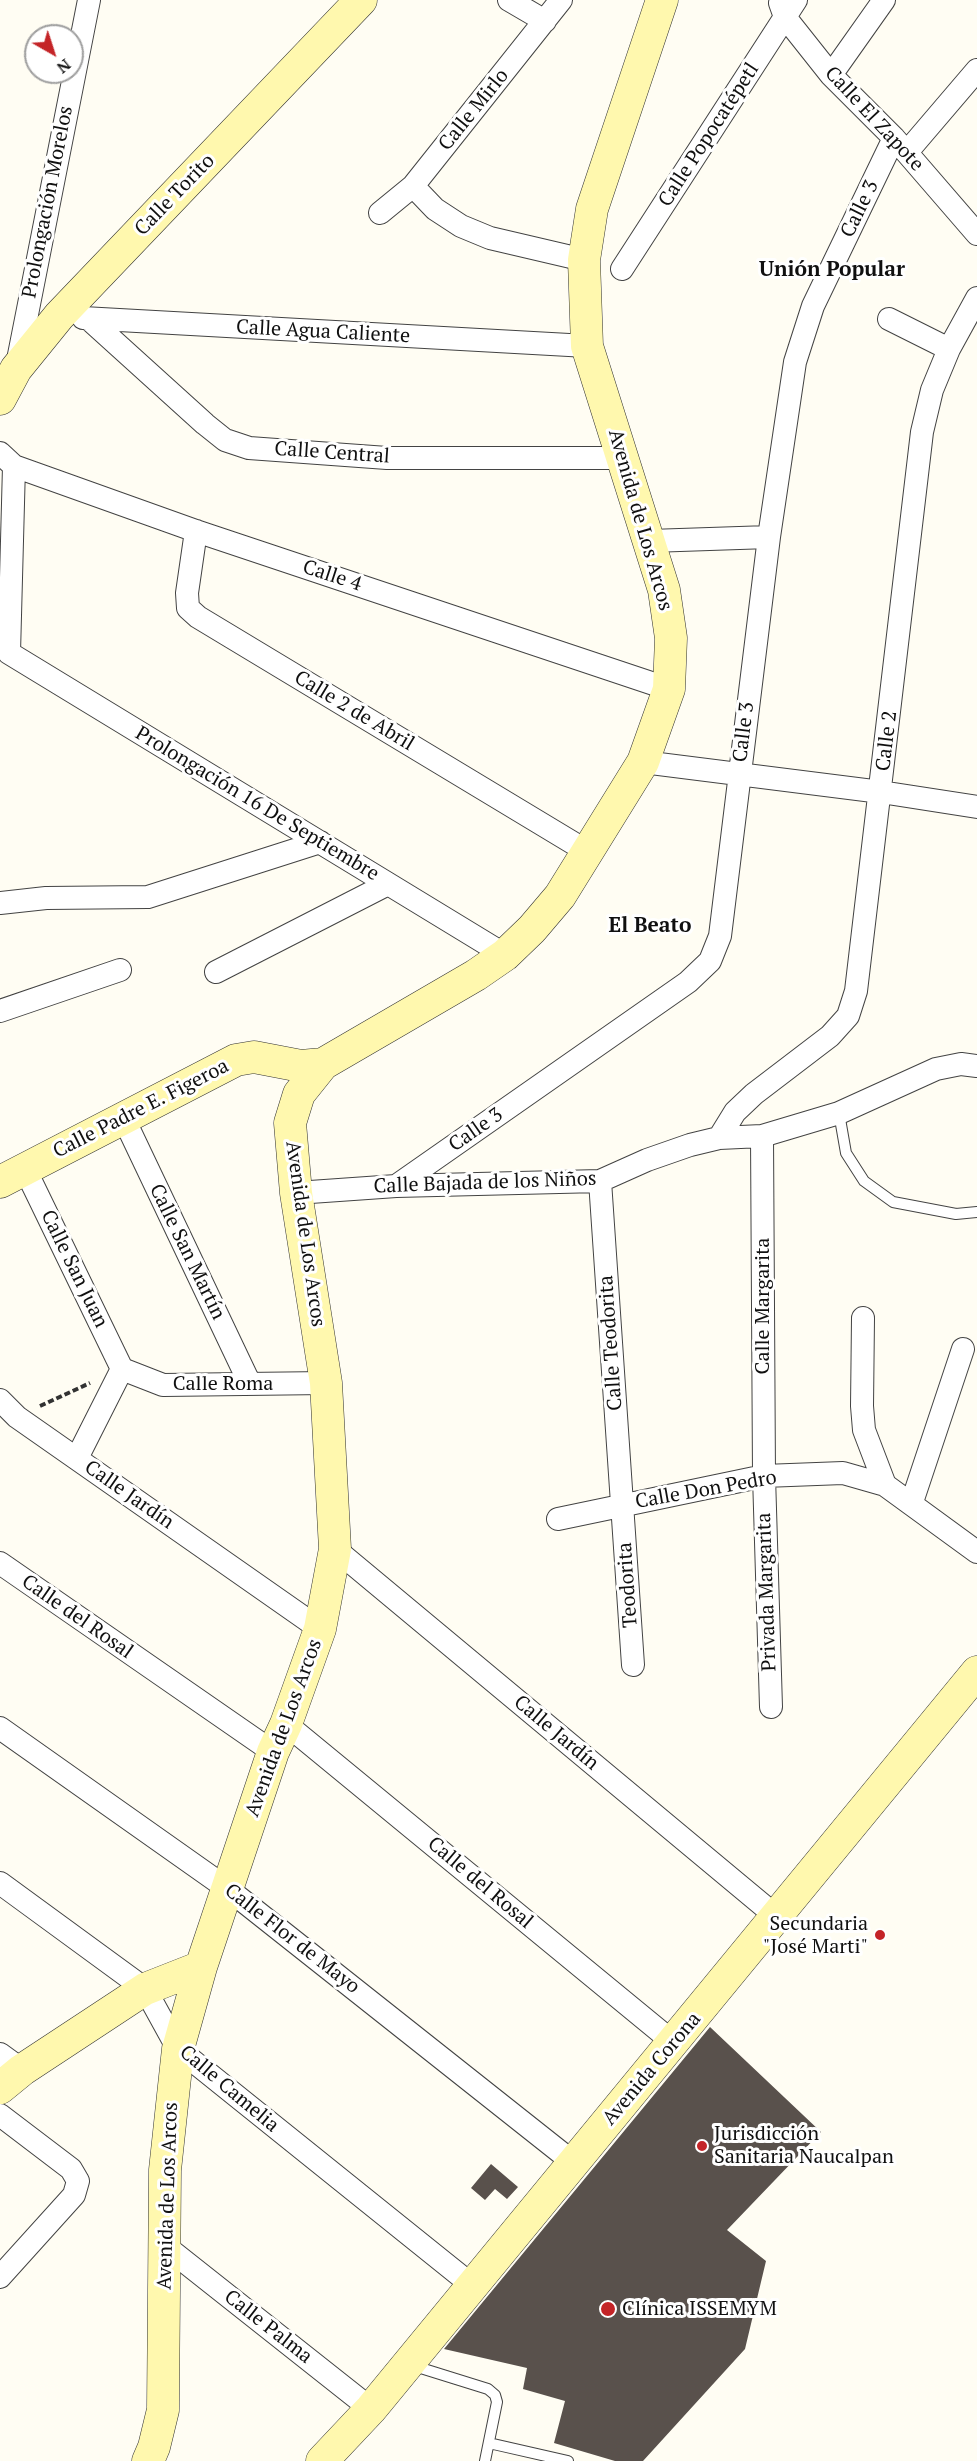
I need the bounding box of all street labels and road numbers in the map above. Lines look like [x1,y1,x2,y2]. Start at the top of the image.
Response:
street label: Calle Popocatépetl [654,59,764,211]
street label: Calle El Zapote [819,62,929,176]
street label: Calle Mirlo [434,64,514,156]
street label: Prolongación Morelos [18,104,78,300]
street label: Calle Torito [130,149,220,241]
street label: Calle 3 [836,177,884,241]
street label: Calle Agua Caliente [235,315,411,349]
street label: Avenida de Los Arcos [603,427,677,613]
street label: Calle Central [274,437,390,469]
street label: Calle 4 [299,555,365,597]
street label: Calle 2 de Abril [290,666,418,756]
street label: Calle 3 [728,700,760,764]
street label: Calle 2 [871,709,903,773]
street label: Prolongación 16 De Septiembre [131,722,383,886]
street label: Calle Padre E. Figeroa [49,1054,233,1164]
street label: Calle 3 [444,1103,508,1157]
street label: Avenida de Los Arcos [280,1139,330,1329]
street label: Calle Bajada de los Niños [373,1167,597,1199]
street label: Calle San Martín [144,1180,230,1324]
street label: Calle San Juan [35,1206,113,1332]
street label: Calle Margarita [751,1238,775,1374]
street label: Calle Teodorita [594,1275,628,1411]
street label: Calle Roma [173,1372,273,1396]
street label: Calle Jardín [80,1455,178,1535]
street label: Calle Don Pedro [633,1466,779,1514]
street label: Privada Margarita [752,1512,782,1672]
street label: Teodorita [613,1541,643,1629]
street label: Calle del Rosal [17,1570,137,1664]
street label: Avenida de Los Arcos [241,1636,327,1820]
street label: Calle Jardín [509,1691,603,1775]
street label: Calle del Rosal [422,1832,538,1934]
street label: Calle Flor de Mayo [220,1879,364,1999]
street label: Avenida Corona [598,2008,706,2130]
street label: Calle Camelia [174,2040,284,2138]
street label: Avenida de Los Arcos [153,2102,183,2290]
street label: Calle Palma [219,2285,317,2369]

